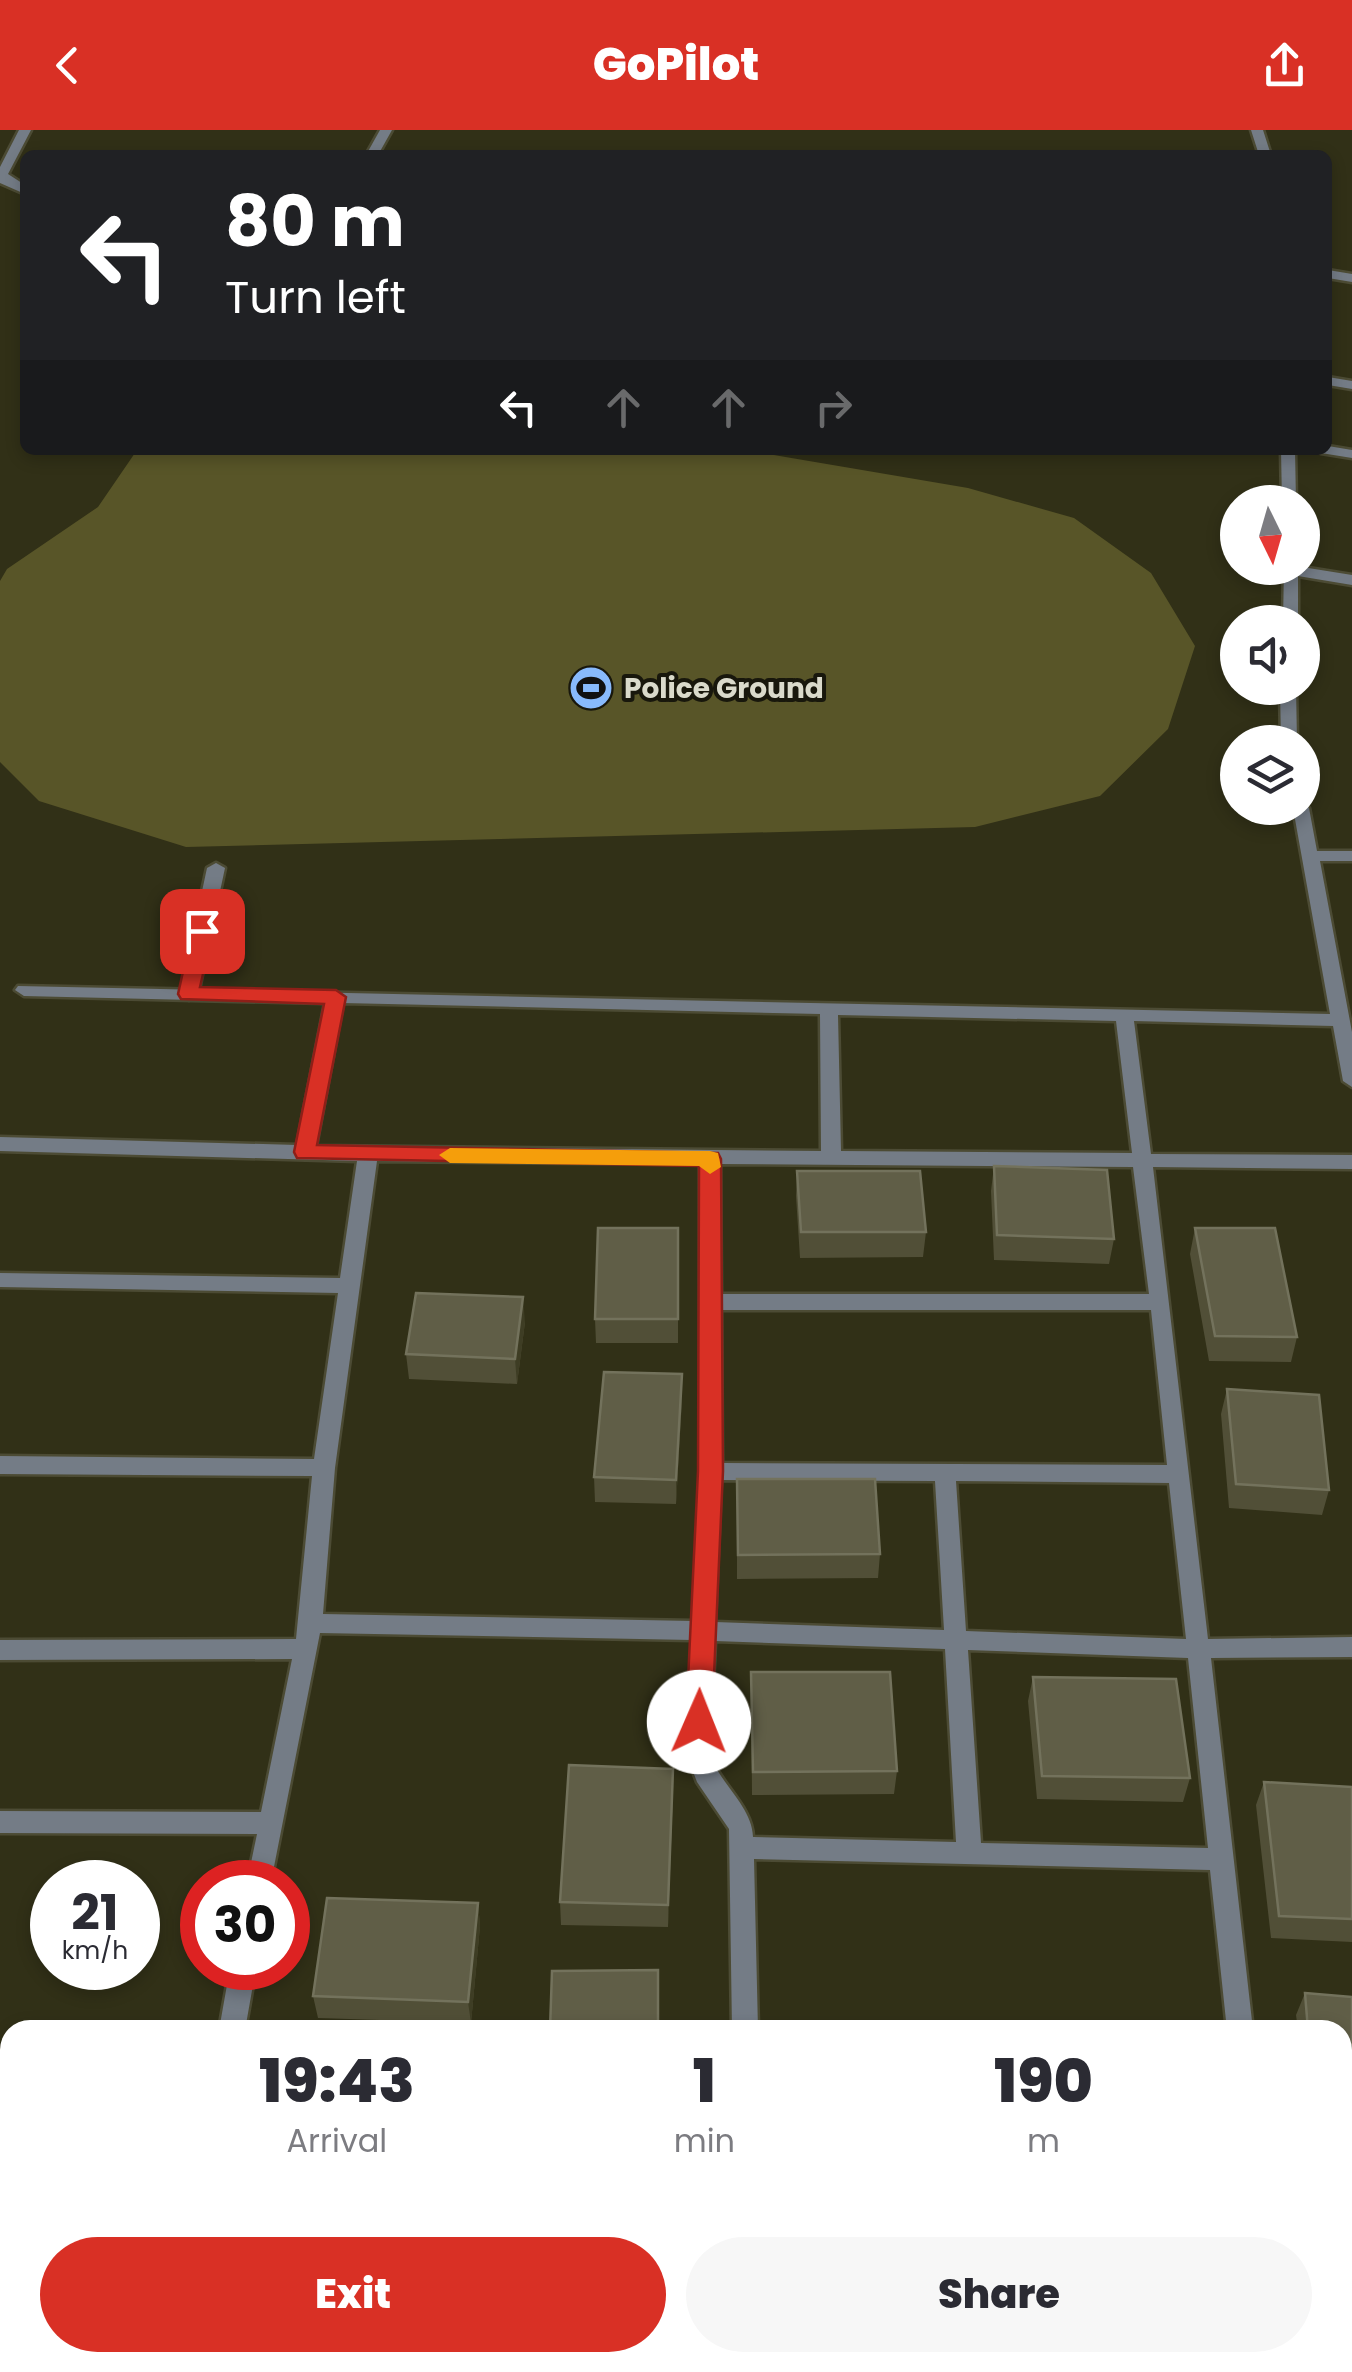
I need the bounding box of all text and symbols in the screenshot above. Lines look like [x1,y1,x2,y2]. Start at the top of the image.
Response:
text: GoPilot [593,33,759,96]
icon: back [40,38,95,93]
icon: share [1257,38,1312,93]
text: 80 m [225,172,405,271]
icon: left [60,190,190,320]
text: Turn left [225,266,406,329]
icon: left [491,380,546,435]
icon: ahead [596,380,651,435]
icon: ahead [701,380,756,435]
icon: right [806,380,861,435]
north arrow [1220,485,1320,585]
map controls [1220,485,1320,825]
button: sound [1220,605,1320,705]
sports icon: Police Ground [568,665,614,711]
place label: Police Ground [624,669,824,708]
button: layers [1220,725,1320,825]
pin [160,889,245,974]
icon: arrive [175,904,230,959]
position arrow [647,1670,751,1774]
speed limit sign: 30 [180,1860,310,1990]
text: 21 [71,1877,119,1948]
text: km/h [62,1933,128,1968]
text: 19:43 [259,2039,415,2123]
text: 1 [693,2039,716,2123]
text: 190 [994,2039,1093,2123]
text: Arrival [286,2118,387,2163]
text: min [674,2118,735,2163]
text: m [1027,2118,1060,2163]
button: Exit [40,2237,666,2352]
button: Share [686,2237,1312,2352]

